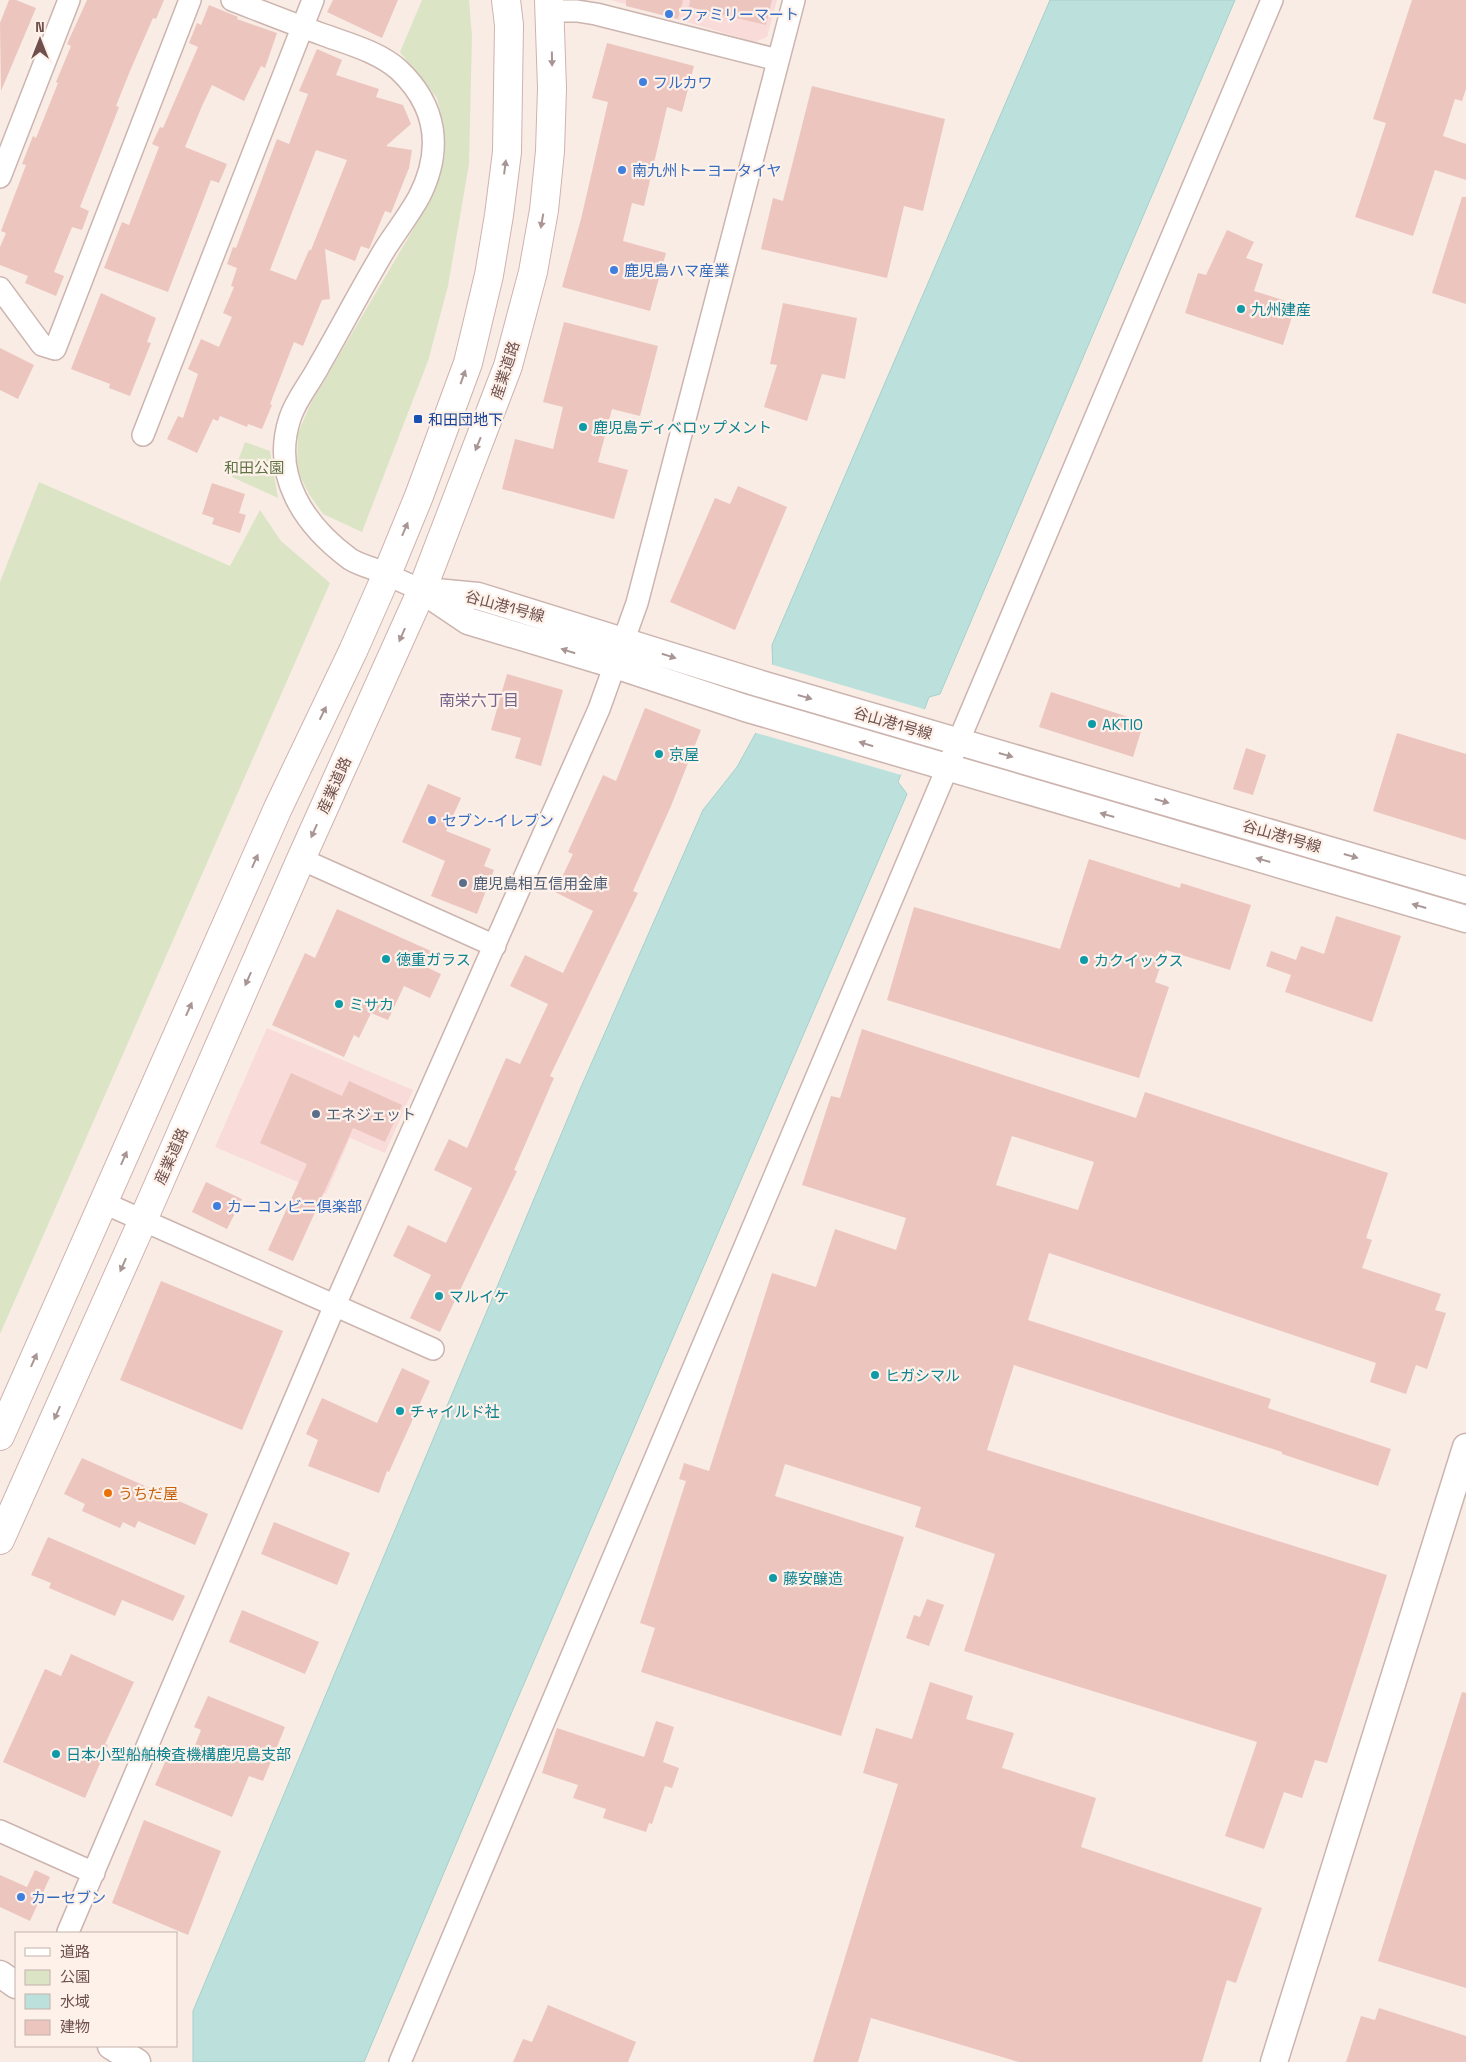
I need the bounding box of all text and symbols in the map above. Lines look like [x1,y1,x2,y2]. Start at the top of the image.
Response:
place label: ファミリーマート [679,5,799,24]
marker: ファミリーマート [663,8,675,20]
north arrow [15,15,65,65]
text: N [35,18,45,36]
one-way arrow [548,52,556,68]
place label: フルカワ [653,73,713,92]
marker: フルカワ [637,76,649,88]
one-way arrow [501,159,509,175]
place label: 南九州トーヨータイヤ [632,161,782,180]
marker: 南九州トーヨータイヤ [616,164,628,176]
one-way arrow [538,214,546,230]
place label: 鹿児島ハマ産業 [624,261,729,280]
marker: 鹿児島ハマ産業 [608,264,620,276]
place label: 九州建産 [1251,300,1311,319]
marker: 九州建産 [1235,303,1247,315]
street label: 産業道路 [487,339,523,401]
one-way arrow [460,370,467,385]
place label: 和田団地下 [428,410,503,429]
marker: 和田団地下 [412,413,424,425]
place label: 鹿児島ディベロップメント [593,418,772,437]
marker: 鹿児島ディベロップメント [577,421,589,433]
one-way arrow [474,437,482,452]
park label: 和田公園 [224,458,284,477]
one-way arrow [402,522,410,537]
street label: 谷山港1号線 [463,586,547,626]
one-way arrow [398,628,406,642]
one-way arrow [560,646,575,654]
one-way arrow [662,653,677,660]
district label: 南栄六丁目 [439,690,519,711]
one-way arrow [797,694,812,702]
street label: 谷山港1号線 [851,703,935,743]
one-way arrow [319,706,327,720]
place label: AKTIO [1102,715,1143,734]
marker: AKTIO [1086,718,1098,730]
one-way arrow [858,739,873,747]
place label: 京屋 [669,745,699,764]
marker: 京屋 [653,748,665,760]
one-way arrow [998,752,1013,760]
street label: 産業道路 [313,754,355,816]
one-way arrow [1154,797,1169,805]
one-way arrow [1100,810,1115,818]
place label: セブン-イレブン [442,811,554,830]
marker: セブン-イレブン [426,814,438,826]
street label: 谷山港1号線 [1240,816,1324,856]
one-way arrow [309,824,317,838]
one-way arrow [1344,853,1359,861]
one-way arrow [251,854,259,868]
one-way arrow [1256,856,1271,864]
place label: 鹿児島相互信用金庫 [473,874,608,893]
marker: 鹿児島相互信用金庫 [457,877,469,889]
one-way arrow [1412,901,1427,909]
place label: 徳重ガラス [396,950,471,969]
place label: カクイックス [1094,951,1184,970]
marker: 徳重ガラス [380,953,392,965]
marker: カクイックス [1078,954,1090,966]
one-way arrow [244,972,252,986]
place label: ミサカ [349,995,394,1014]
marker: ミサカ [333,998,345,1010]
one-way arrow [186,1002,194,1016]
place label: エネジェット [326,1105,416,1124]
marker: エネジェット [310,1108,322,1120]
street label: 産業道路 [150,1125,192,1187]
one-way arrow [120,1151,128,1165]
place label: カーコンビニ倶楽部 [227,1197,362,1216]
marker: カーコンビニ倶楽部 [211,1200,223,1212]
one-way arrow [119,1257,128,1272]
place label: マルイケ [449,1287,509,1306]
marker: マルイケ [433,1290,445,1302]
one-way arrow [31,1353,39,1367]
place label: ヒガシマル [885,1366,960,1385]
marker: ヒガシマル [869,1369,881,1381]
place label: チャイルド社 [410,1402,500,1421]
marker: チャイルド社 [394,1405,406,1417]
one-way arrow [52,1406,60,1420]
place label: うちだ屋 [118,1484,178,1503]
marker: うちだ屋 [102,1487,114,1499]
place label: 藤安醸造 [783,1569,843,1588]
marker: 藤安醸造 [767,1572,779,1584]
place label: 日本小型船舶検査機構鹿児島支部 [66,1745,291,1764]
marker: 日本小型船舶検査機構鹿児島支部 [50,1748,62,1760]
place label: カーセブン [31,1888,106,1907]
marker: カーセブン [15,1891,27,1903]
legend [15,1932,178,2047]
text: 道路 [60,1942,90,1961]
text: 公園 [60,1967,90,1986]
text: 水域 [60,1992,90,2011]
text: 建物 [60,2017,90,2036]

